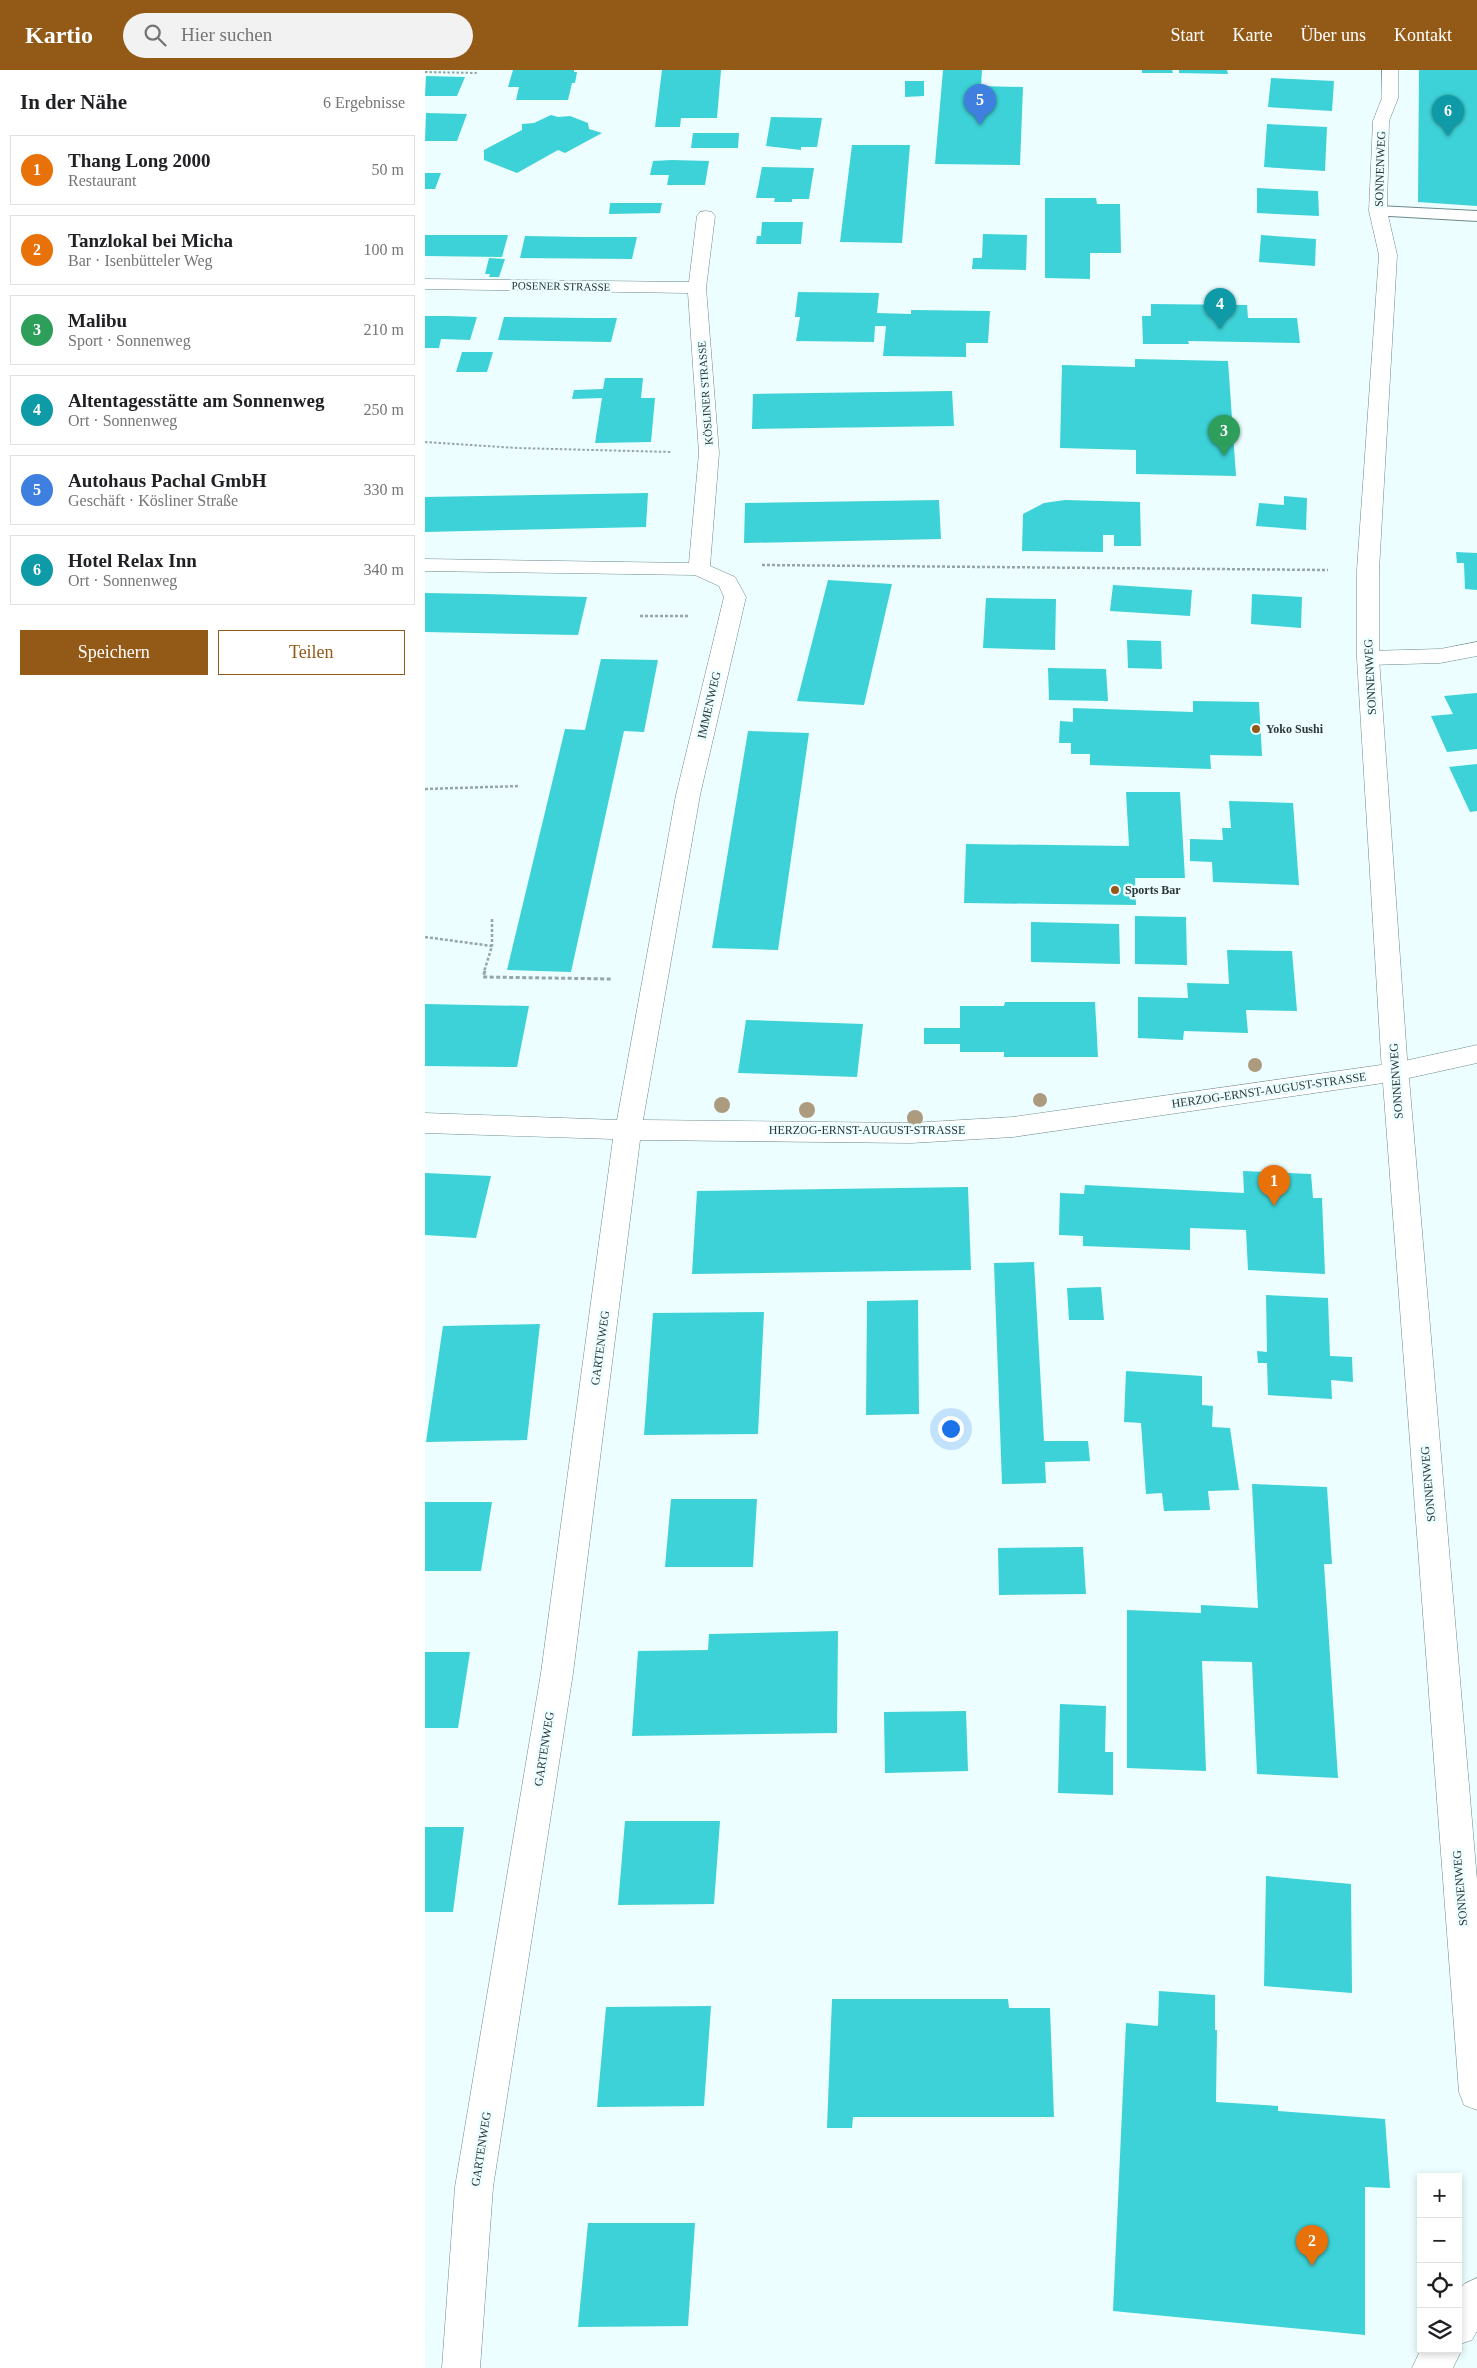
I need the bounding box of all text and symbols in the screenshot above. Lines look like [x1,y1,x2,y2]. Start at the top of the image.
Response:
search box [123,13,473,58]
icon: search [141,21,169,49]
text: Kartio [25,22,93,48]
text: Hier suchen [181,24,272,45]
text: Start [1171,25,1205,45]
text: Karte [1233,25,1273,45]
text: Über uns [1301,25,1366,45]
text: Kontakt [1394,25,1452,45]
pin: 5 [964,84,996,125]
text: In der Nähe [20,90,127,114]
text: 6 Ergebnisse [323,94,405,111]
pin: 6 [1432,95,1464,136]
street label: SONNENWEG [1372,130,1388,207]
text: Thang Long 2000 [68,150,211,171]
text: 1 [33,161,41,178]
text: 50 m [372,161,404,178]
text: Restaurant [68,172,136,189]
text: Tanzlokal bei Micha [68,230,233,251]
text: 2 [33,241,41,258]
text: 100 m [364,241,404,258]
text: Bar · Isenbütteler Weg [68,252,213,269]
street label: POSENER STRASSE [512,279,611,293]
pin: 4 [1204,288,1236,329]
text: Malibu [68,310,127,331]
text: 3 [33,321,41,338]
text: 210 m [364,321,404,338]
text: Sport · Sonnenweg [68,332,191,349]
street label: KÖSLINER STRASSE [695,340,715,445]
text: Altentagesstätte am Sonnenweg [68,390,324,411]
text: 4 [33,401,41,418]
text: 250 m [364,401,404,418]
text: Ort · Sonnenweg [68,412,177,429]
pin: 3 [1208,415,1240,456]
text: Autohaus Pachal GmbH [68,470,266,491]
text: 5 [33,481,41,498]
text: 330 m [364,481,404,498]
text: Geschäft · Kösliner Straße [68,492,238,509]
text: Hotel Relax Inn [68,550,197,571]
text: 6 [33,561,41,578]
text: 340 m [364,561,404,578]
text: Ort · Sonnenweg [68,572,177,589]
button: Speichern [20,630,208,675]
button: Teilen [218,630,405,675]
street label: SONNENWEG [1361,638,1379,715]
street label: IMMENWEG [694,670,724,740]
place label: Yoko Sushi [1266,722,1324,736]
marker: Yoko Sushi [1250,723,1262,735]
place label: Sports Bar [1125,883,1181,897]
marker: Sports Bar [1109,884,1121,896]
street label: SONNENWEG [1386,1042,1406,1119]
street label: HERZOG-ERNST-AUGUST-STRASSE [1171,1069,1367,1111]
street label: HERZOG-ERNST-AUGUST-STRASSE [769,1123,965,1137]
pin: 1 [1258,1165,1290,1206]
street label: GARTENWEG [588,1309,612,1386]
your location [938,1416,964,1442]
street label: SONNENWEG [1418,1445,1438,1522]
street label: GARTENWEG [531,1710,557,1787]
street label: SONNENWEG [1450,1849,1470,1926]
street label: GARTENWEG [468,2110,494,2187]
map controls [1417,2173,1462,2353]
button: + [1417,2173,1462,2218]
button: − [1417,2218,1462,2263]
pin: 2 [1296,2225,1328,2266]
button: locate [1417,2263,1462,2308]
button: layers [1417,2308,1462,2353]

